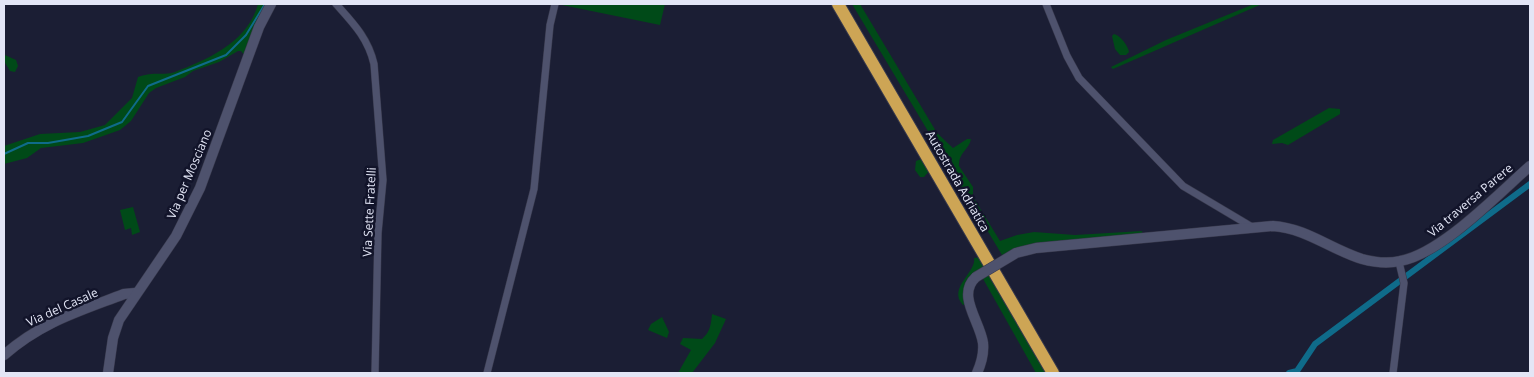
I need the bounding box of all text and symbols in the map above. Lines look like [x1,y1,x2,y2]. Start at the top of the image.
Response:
street label: Via per Mosciano [162,127,216,221]
street label: Autostrada Adriatica [922,127,994,235]
street label: Via traversa Parere [1424,159,1516,241]
street label: Via Sette Fratelli [358,167,380,257]
street label: Via del Casale [24,284,101,330]

